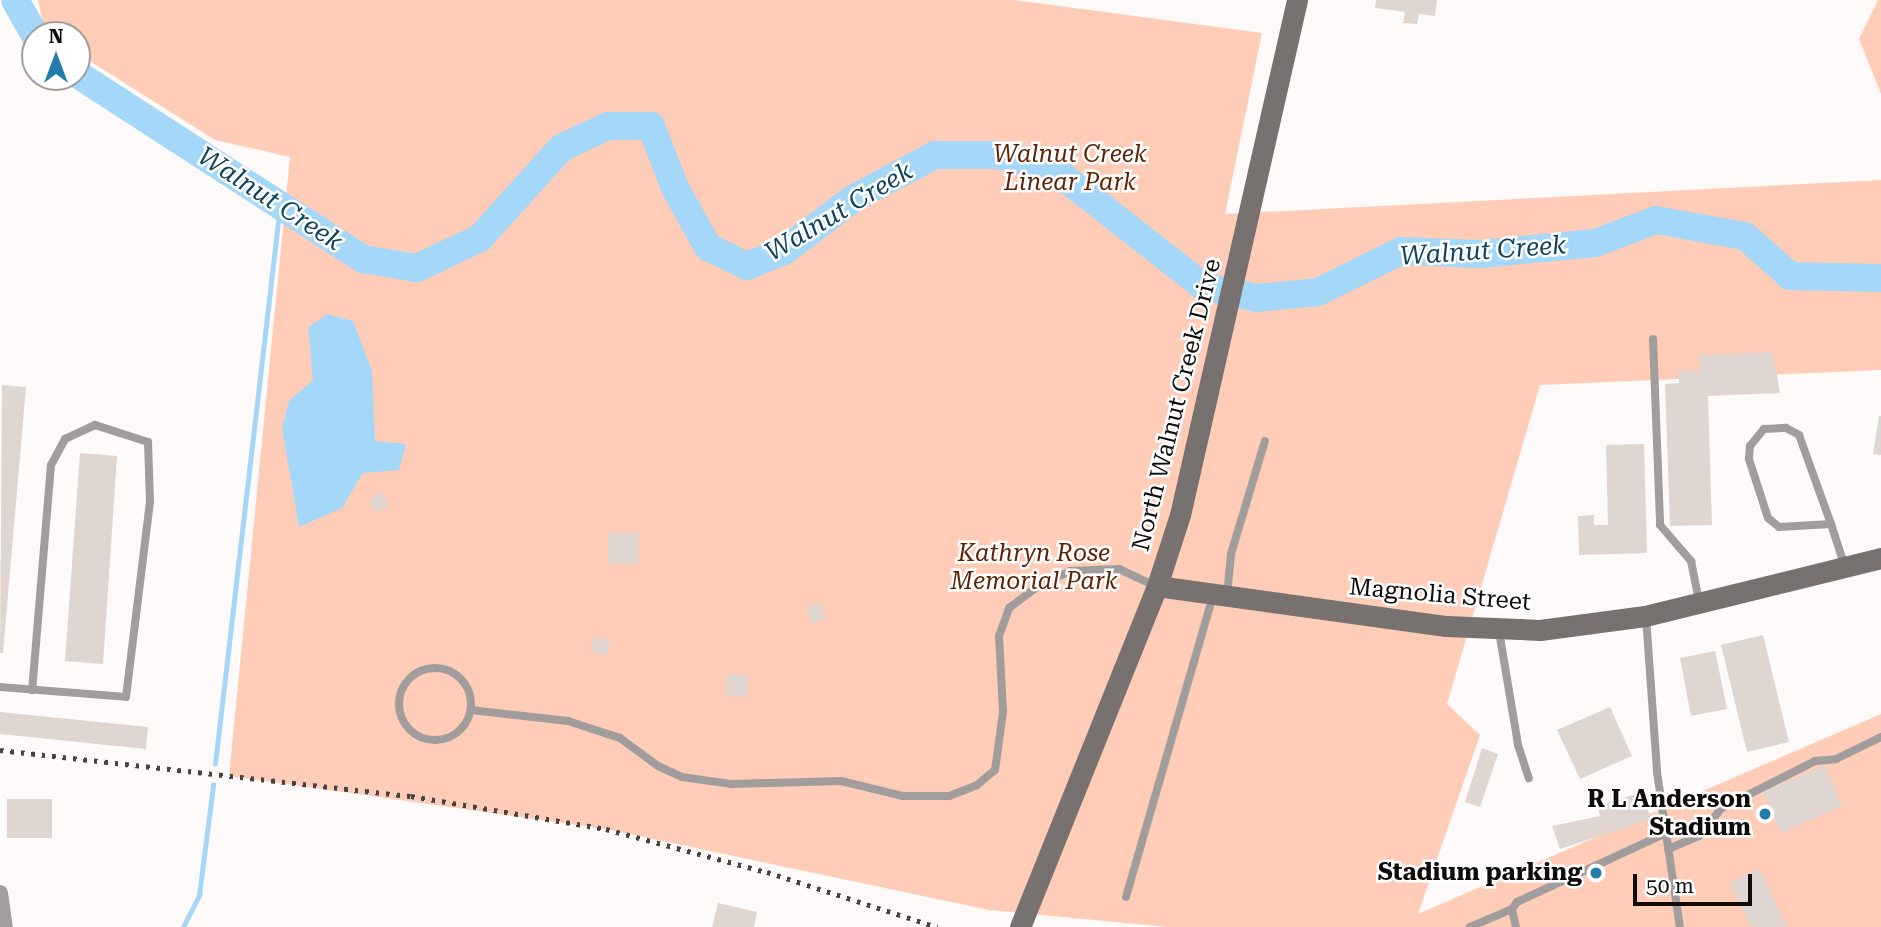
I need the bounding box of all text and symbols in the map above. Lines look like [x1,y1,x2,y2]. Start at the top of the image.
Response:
north arrow [21,21,91,91]
text: N [49,25,63,48]
water label: Walnut Creek [192,141,348,257]
park label: Walnut Creek Linear Park [993,141,1147,197]
water label: Walnut Creek [760,156,918,268]
water label: Walnut Creek [1399,230,1567,272]
street label: North Walnut Creek Drive [1127,256,1227,554]
park label: Kathryn Rose Memorial Park [951,540,1117,596]
street label: Magnolia Street [1348,573,1532,617]
place label: R L Anderson Stadium [1587,786,1751,842]
marker: R L Anderson Stadium [1757,806,1773,822]
place label: Stadium parking [1378,859,1582,887]
scale bar [1636,860,1755,904]
marker: Stadium parking [1588,865,1604,881]
text: 50 m [1646,874,1694,898]

